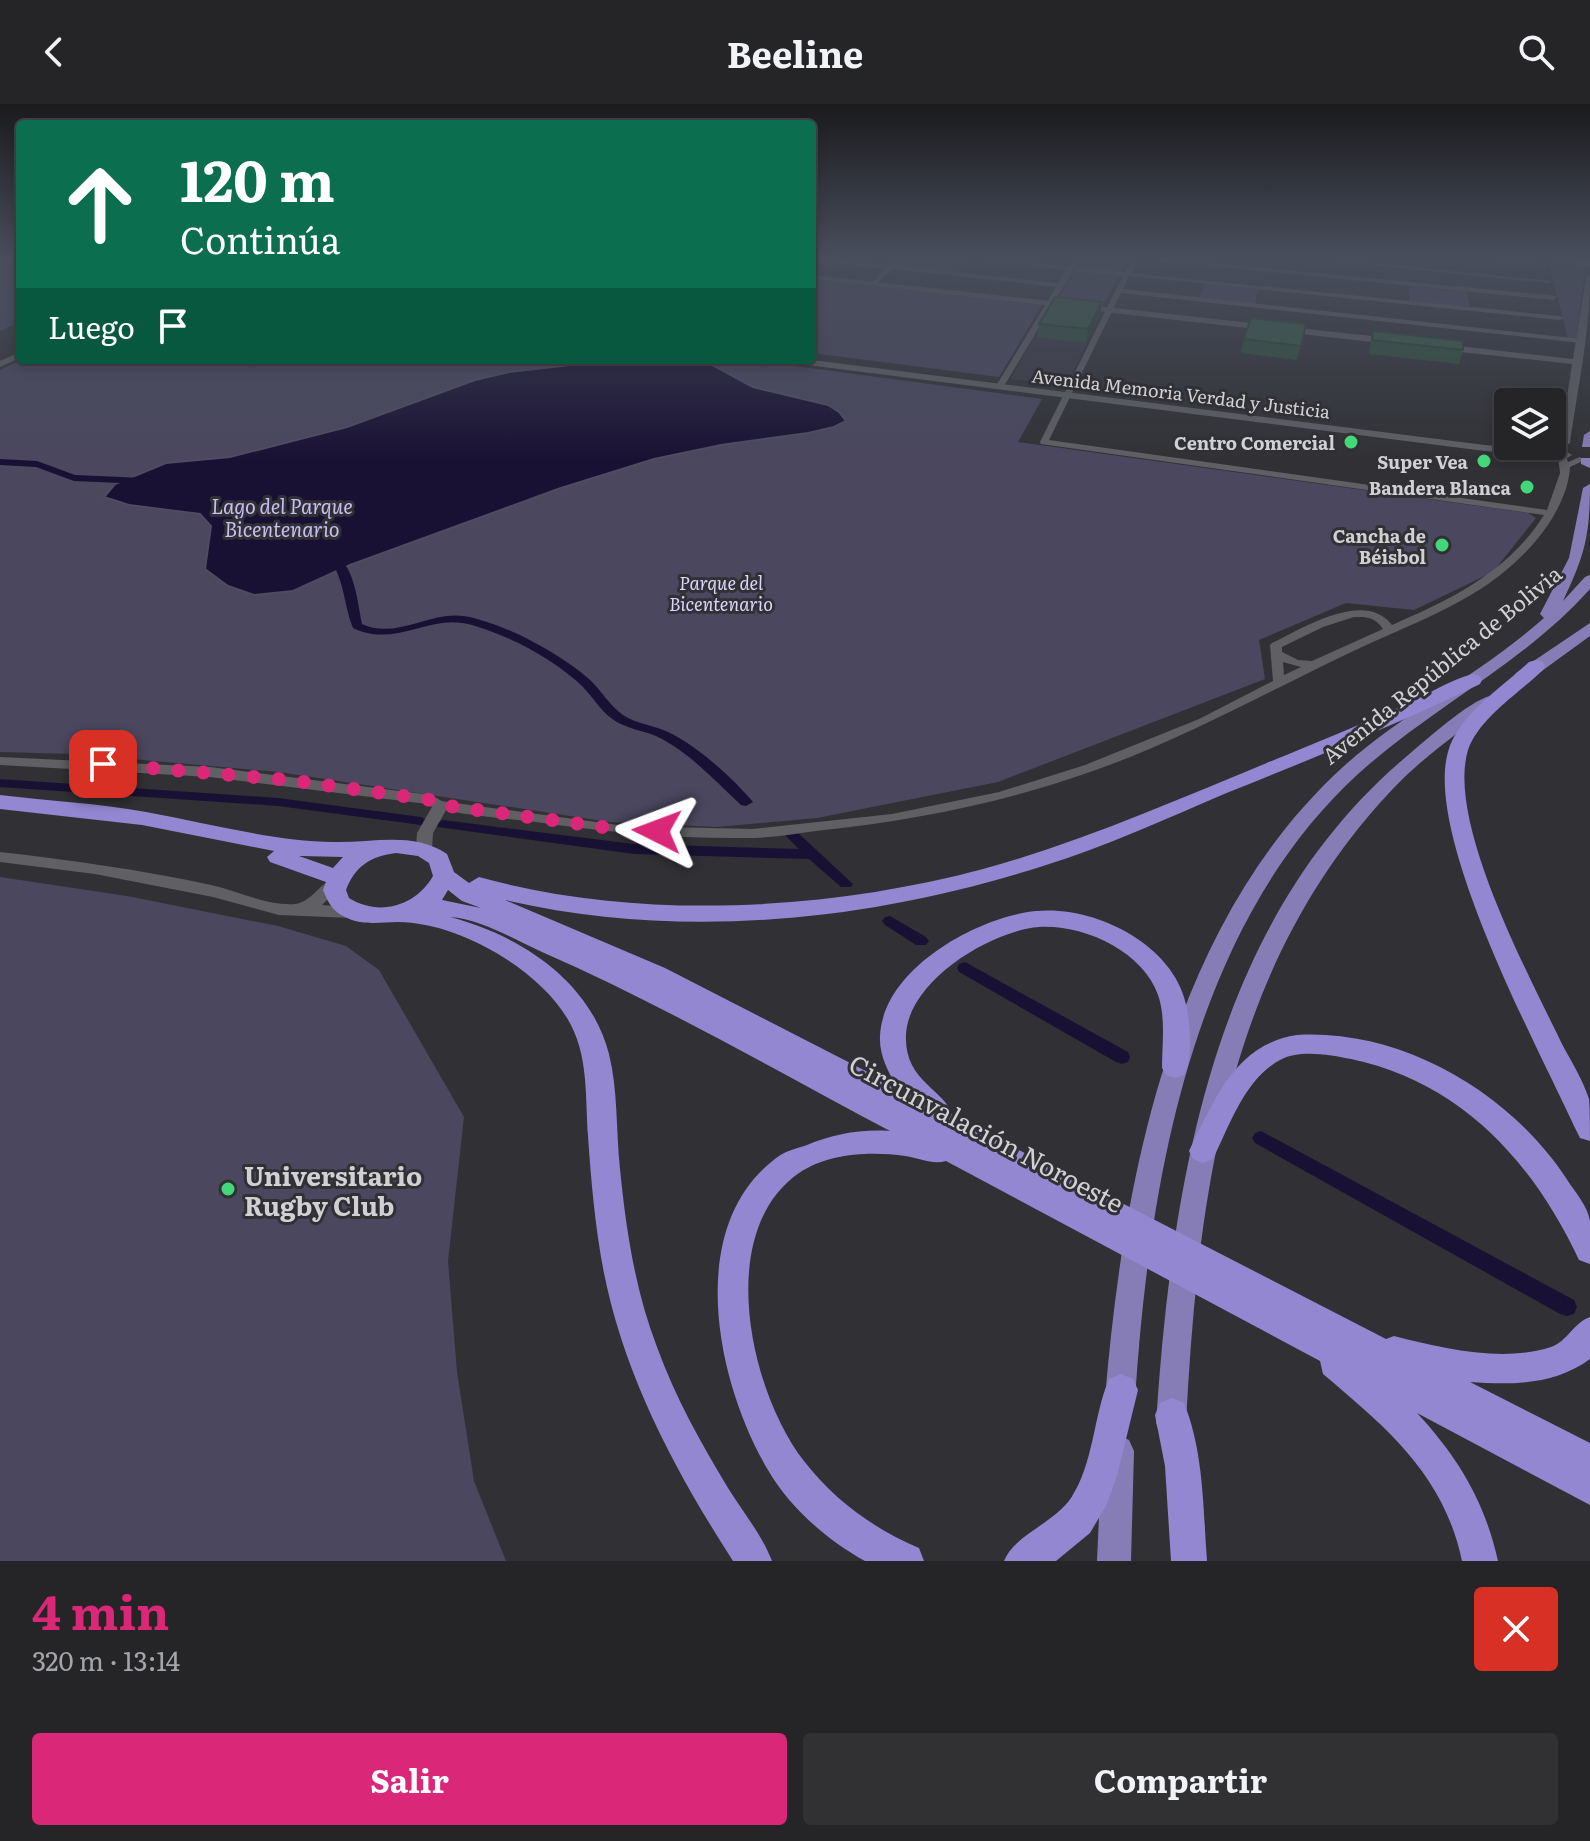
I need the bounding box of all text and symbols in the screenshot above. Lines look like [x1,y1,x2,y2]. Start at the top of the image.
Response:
text: Beeline [727,26,863,79]
icon: back [32,30,76,74]
icon: search [1514,30,1558,74]
text: 120 m [180,136,335,219]
icon: ahead [48,152,152,256]
text: Continúa [180,212,340,265]
text: Luego [48,304,135,348]
icon: arrive [151,304,195,348]
street label: Avenida Memoria Verdad y Justicia [1030,361,1332,425]
map controls [1494,388,1566,460]
button: layers [1494,388,1566,460]
place label: Centro Comercial [1174,429,1335,456]
marker: Centro Comercial [1342,433,1360,451]
place label: Super Vea [1377,448,1469,475]
marker: Super Vea [1475,452,1493,470]
place label: Bandera Blanca [1369,474,1512,501]
marker: Bandera Blanca [1518,478,1536,496]
water label: Lago del Parque Bicentenario [211,490,353,543]
place label: Cancha de Béisbol [1333,522,1426,570]
marker: Cancha de Béisbol [1433,536,1451,554]
street label: Avenida República de Bolivia [1314,557,1568,771]
park label: Parque del Bicentenario [669,569,773,617]
pin [69,730,137,798]
icon: arrive [81,742,125,786]
position arrow [615,789,699,873]
street label: Circunvalación Noroeste [843,1043,1131,1221]
place label: Universitario Rugby Club [244,1155,422,1224]
marker: Universitario Rugby Club [219,1180,237,1198]
text: 4 min [32,1574,169,1645]
button: close [1474,1587,1558,1671]
text: 320 m · 13:14 [32,1640,180,1679]
button: Salir [32,1733,787,1825]
button: Compartir [803,1733,1558,1825]

